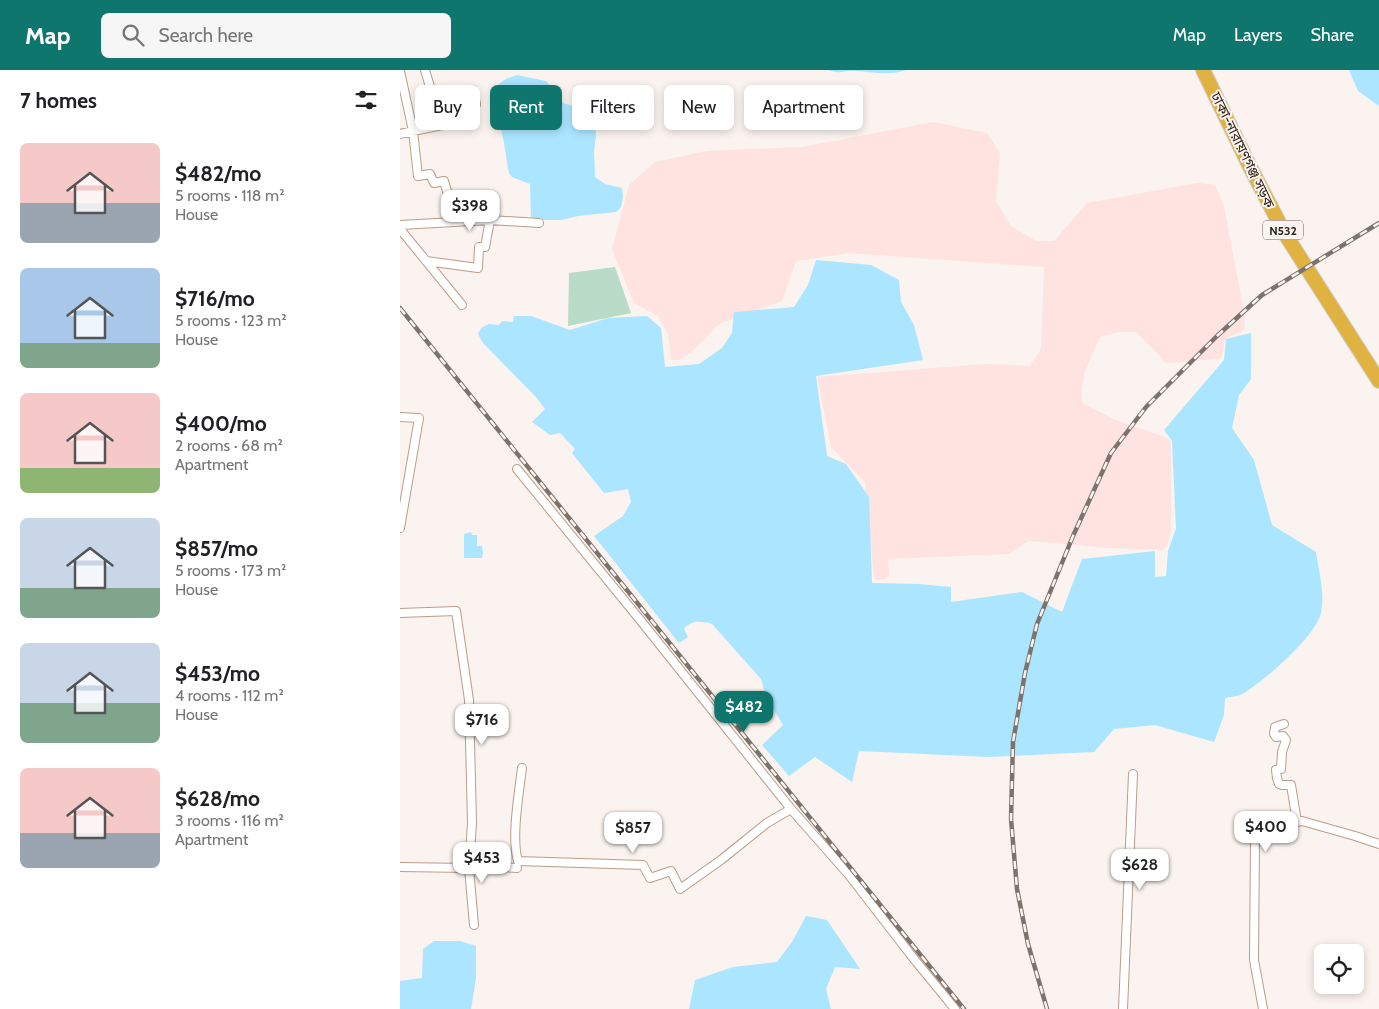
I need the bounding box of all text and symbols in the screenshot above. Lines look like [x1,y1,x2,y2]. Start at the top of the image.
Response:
search box [101,13,451,58]
text: Map [25,21,71,50]
icon: search [119,21,147,49]
text: Search here [159,24,253,47]
text: Map [1173,24,1206,46]
text: Layers [1234,24,1283,46]
text: Share [1311,24,1354,46]
chip: Buy [415,85,480,130]
chip: Rent [490,85,562,130]
chip: Filters [572,85,654,130]
chip: New [664,85,734,130]
chip: Apartment [744,85,863,130]
icon: filters [352,86,380,114]
text: 7 homes [20,88,97,113]
street label: ঢাকা-নারায়ণগঞ্জ সড়ক [1207,88,1279,212]
text: $482/mo [175,161,261,186]
icon: home [60,163,120,223]
text: 5 rooms · 118 m² [175,186,284,205]
pin: $398 [440,190,500,232]
text: $398 [452,196,488,215]
text: House [175,205,218,224]
road number: N532 [1263,220,1303,240]
text: $716/mo [175,286,255,311]
icon: home [60,288,120,348]
text: 5 rooms · 123 m² [175,311,287,330]
text: House [175,330,218,349]
text: $400/mo [175,411,267,436]
icon: home [60,413,120,473]
text: 2 rooms · 68 m² [175,436,283,455]
text: Apartment [175,455,248,474]
text: $857/mo [175,536,258,561]
icon: home [60,538,120,598]
text: 5 rooms · 173 m² [175,561,286,580]
text: House [175,580,218,599]
text: $453/mo [175,661,260,686]
icon: home [60,663,120,723]
text: 4 rooms · 112 m² [175,686,284,705]
pin: $482 [714,690,774,733]
text: $482 [725,697,763,716]
pin: $716 [452,704,512,746]
text: House [175,705,218,724]
text: $716 [466,710,498,729]
text: $628/mo [175,786,260,811]
icon: home [60,788,120,848]
pin: $400 [1236,810,1296,853]
text: 3 rooms · 116 m² [175,811,284,830]
pin: $857 [603,812,663,854]
text: $400 [1245,817,1287,836]
text: $857 [615,818,651,837]
text: Apartment [175,830,248,849]
pin: $453 [452,842,512,884]
text: $453 [464,848,500,867]
pin: $628 [1110,848,1170,891]
text: $628 [1122,855,1158,874]
map controls [1314,944,1364,994]
button: locate [1314,944,1364,994]

